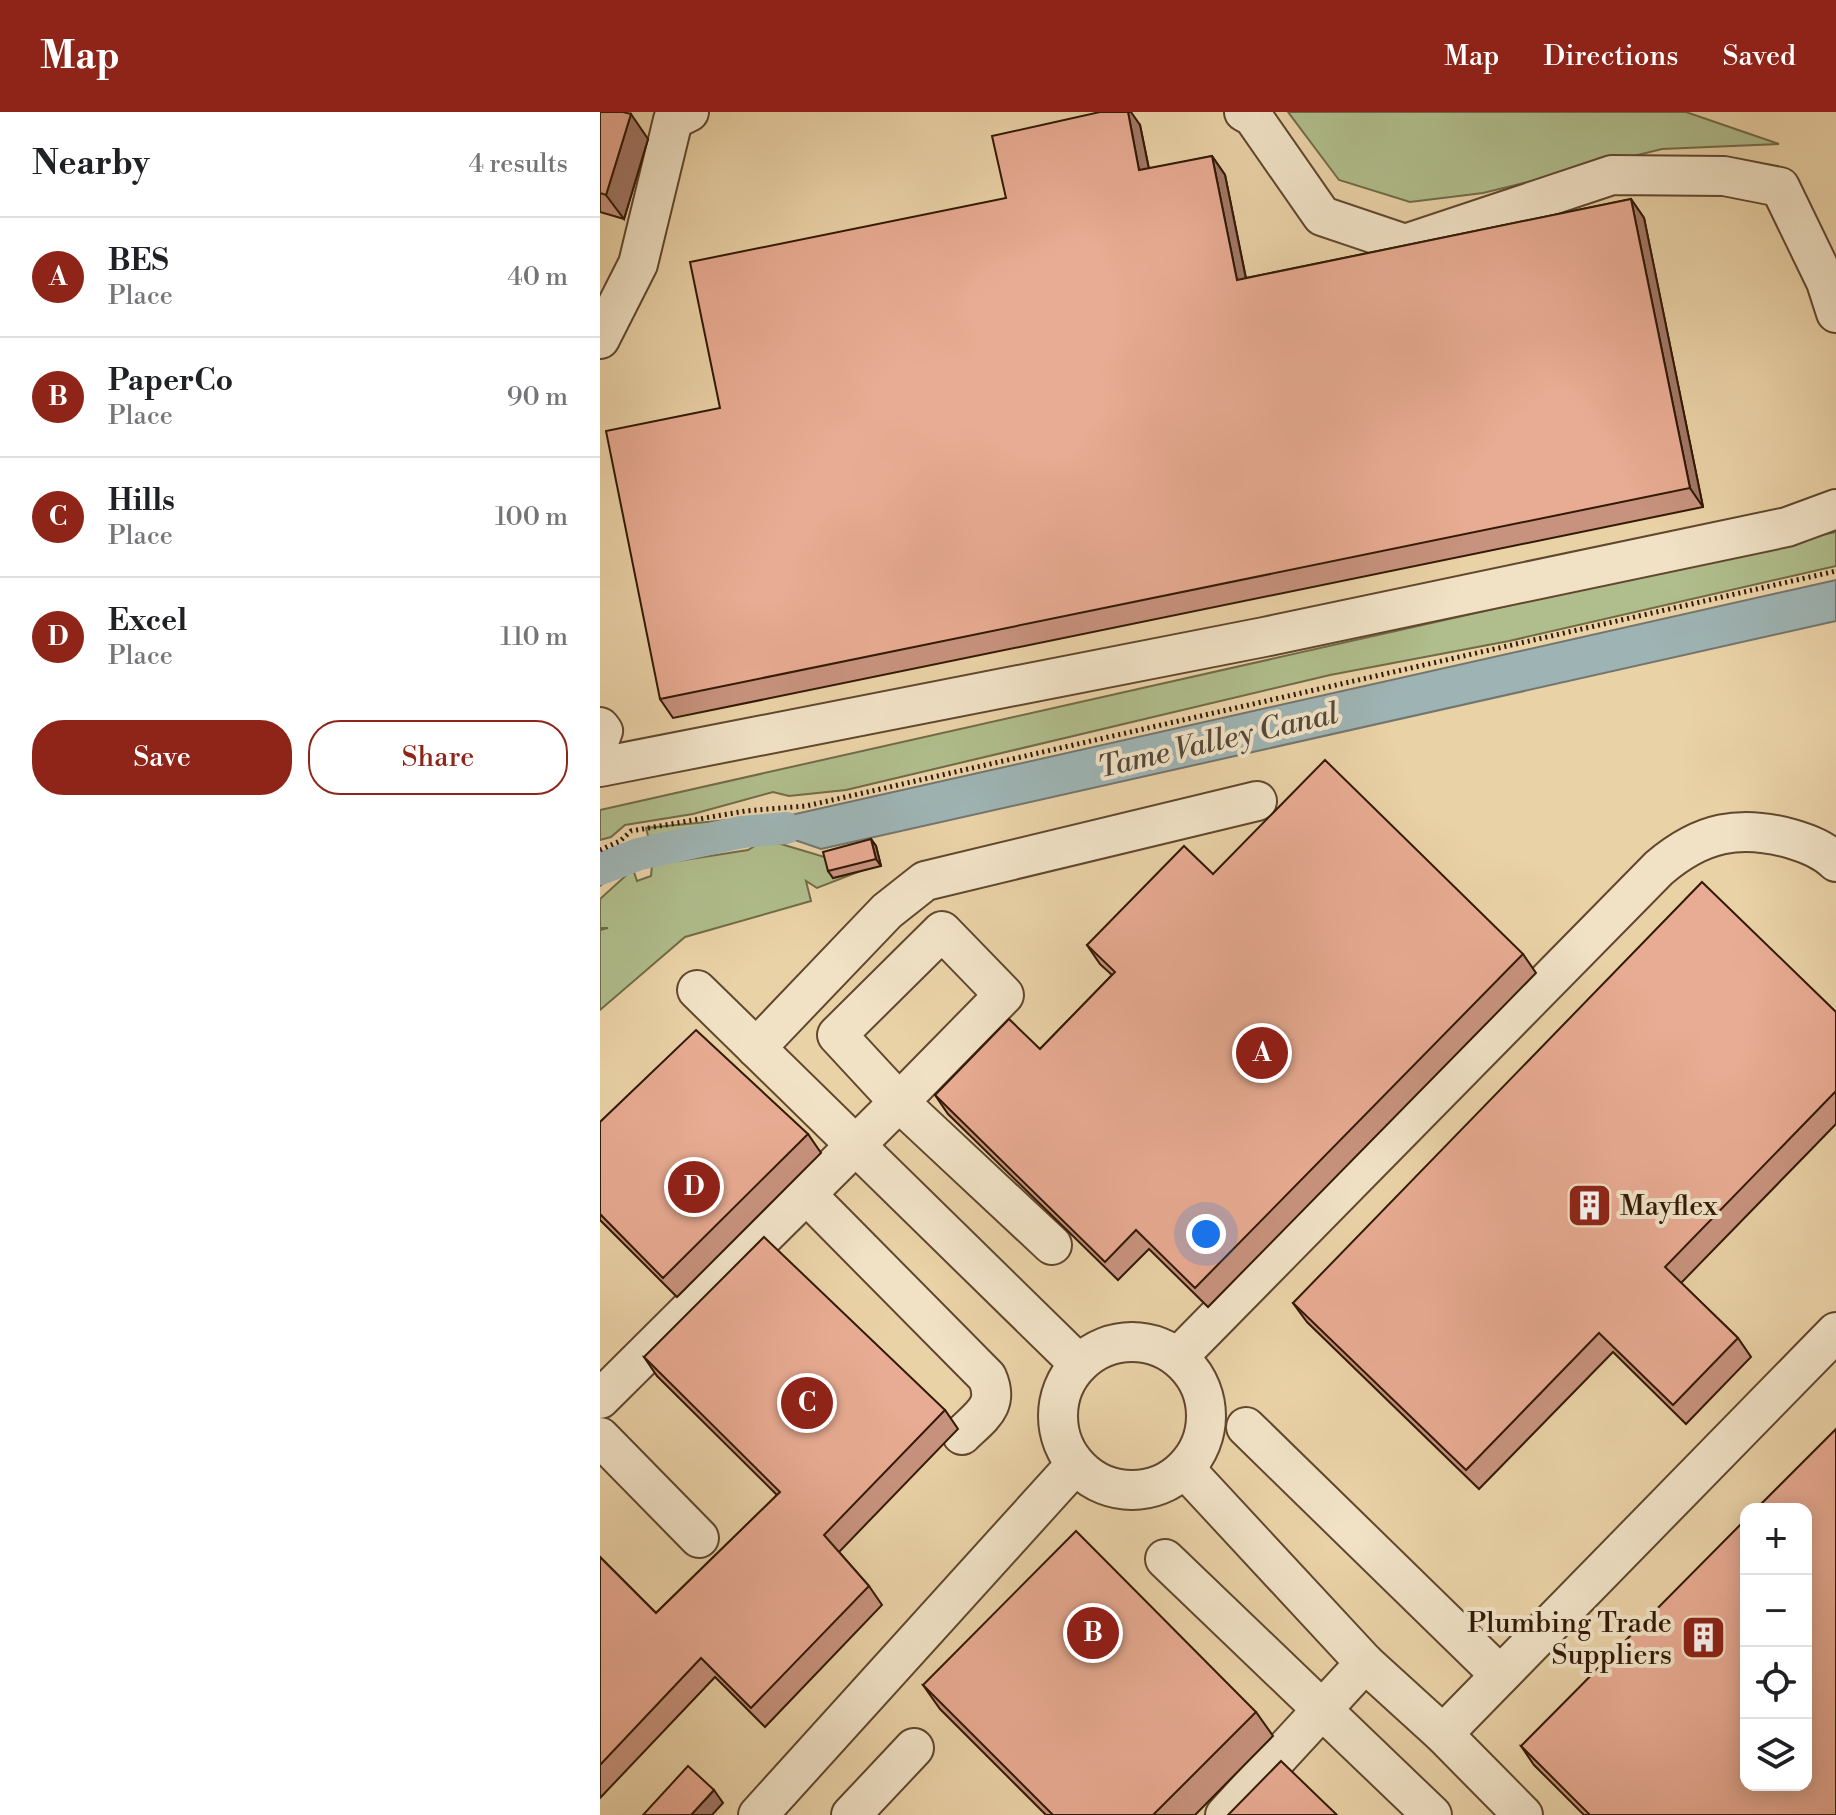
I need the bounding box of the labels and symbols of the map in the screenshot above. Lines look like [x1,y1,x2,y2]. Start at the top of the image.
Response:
water label: Tame Valley Canal [1094,695,1343,787]
pin: A [1236,1023,1288,1083]
pin: D [668,1157,720,1217]
building icon: Mayflex [1565,1181,1613,1229]
place label: Mayflex [1620,1189,1718,1224]
your location [1186,1214,1226,1254]
pin: C [781,1373,833,1433]
pin: B [1067,1603,1119,1663]
place label: Plumbing Trade Suppliers [1467,1606,1672,1673]
building icon: Plumbing Trade Suppliers [1679,1614,1727,1662]

